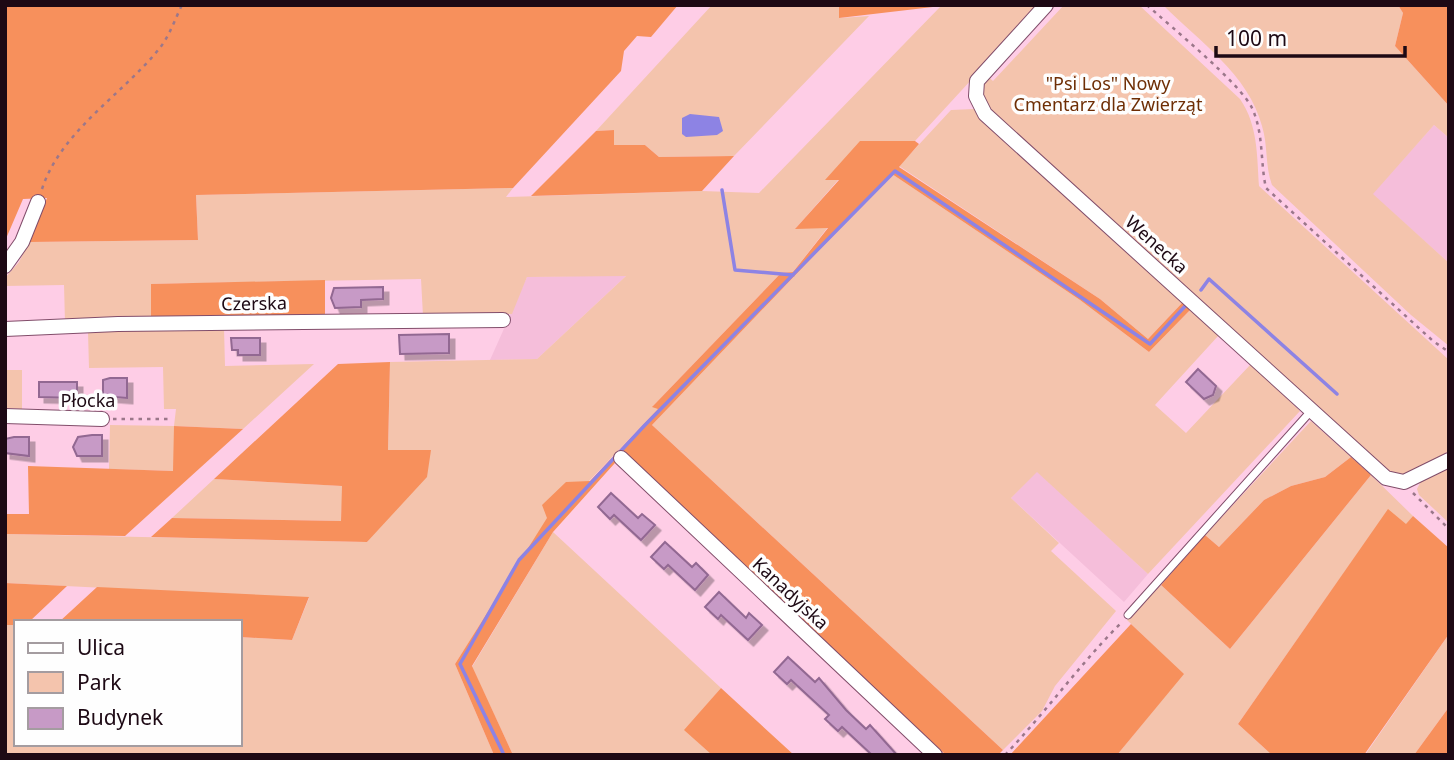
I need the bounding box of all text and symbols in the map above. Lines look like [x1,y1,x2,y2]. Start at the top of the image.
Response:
scale bar [1216,14,1405,58]
text: 100 m [1226,24,1287,52]
park label: "Psi Los" Nowy Cmentarz dla Zwierząt [1014,71,1203,116]
street label: Wenecka [1121,210,1193,278]
street label: Czerska [221,290,287,316]
street label: Płocka [61,388,115,412]
street label: Kanadyjska [748,552,834,634]
legend [14,620,242,746]
text: Ulica [77,633,125,661]
text: Park [77,668,122,696]
text: Budynek [77,703,164,731]

